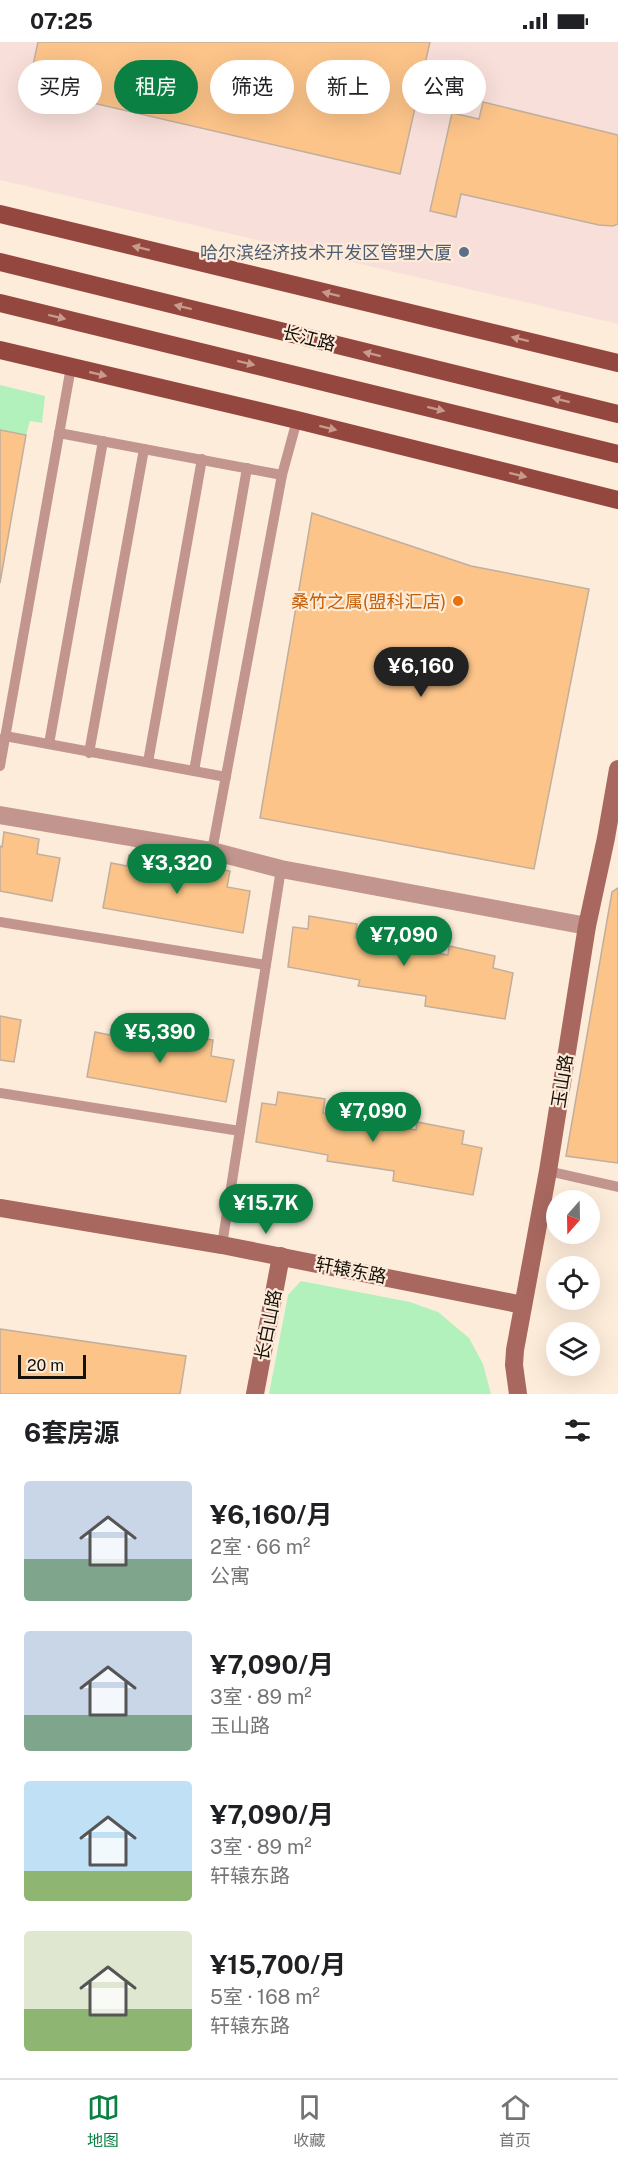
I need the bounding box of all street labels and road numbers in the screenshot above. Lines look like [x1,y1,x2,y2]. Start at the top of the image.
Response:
street label: 长江路 [280,321,338,355]
street label: 玉山路 [547,1053,577,1109]
street label: 轩辕东路 [314,1253,388,1287]
street label: 长白山路 [251,1288,285,1362]

